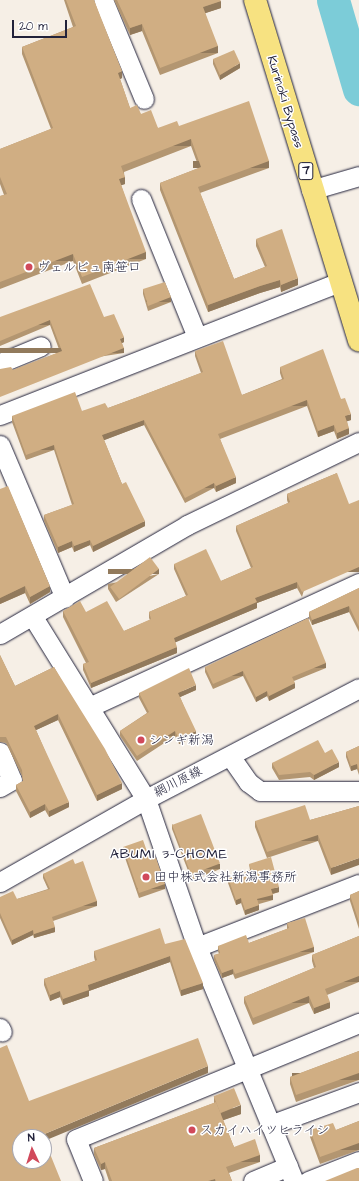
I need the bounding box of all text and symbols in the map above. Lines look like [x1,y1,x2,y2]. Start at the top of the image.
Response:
scale bar [14,12,69,38]
text: 20 m [19,18,48,35]
street label: Kurinoki Bypass [264,54,306,150]
road number: 7 [298,161,314,181]
place label: ヴェルビュ南笹口 [37,259,141,275]
marker: ヴェルビュ南笹口 [24,262,34,272]
place label: シンギ新潟 [149,732,214,748]
marker: シンギ新潟 [136,735,146,745]
street label: 網川原線 [151,763,205,801]
district label: ABUMI 3-CHOME [110,846,228,862]
place label: 田中株式会社新潟事務所 [154,869,297,885]
marker: 田中株式会社新潟事務所 [141,872,151,882]
place label: スカイハイツヒライシ [200,1122,330,1138]
marker: スカイハイツヒライシ [187,1125,197,1135]
north arrow [12,1129,52,1169]
text: N [27,1130,35,1145]

